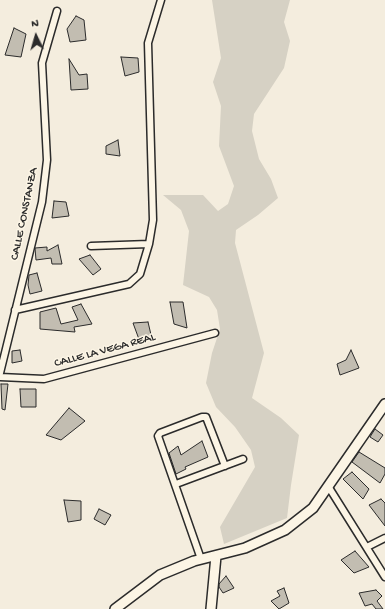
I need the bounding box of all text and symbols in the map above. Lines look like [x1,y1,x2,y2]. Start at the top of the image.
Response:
north arrow [16,16,56,56]
text: N [31,18,39,30]
street label: CALLE CONSTANZA [8,166,42,262]
street label: CALLE LA VEGA REAL [53,331,157,371]

